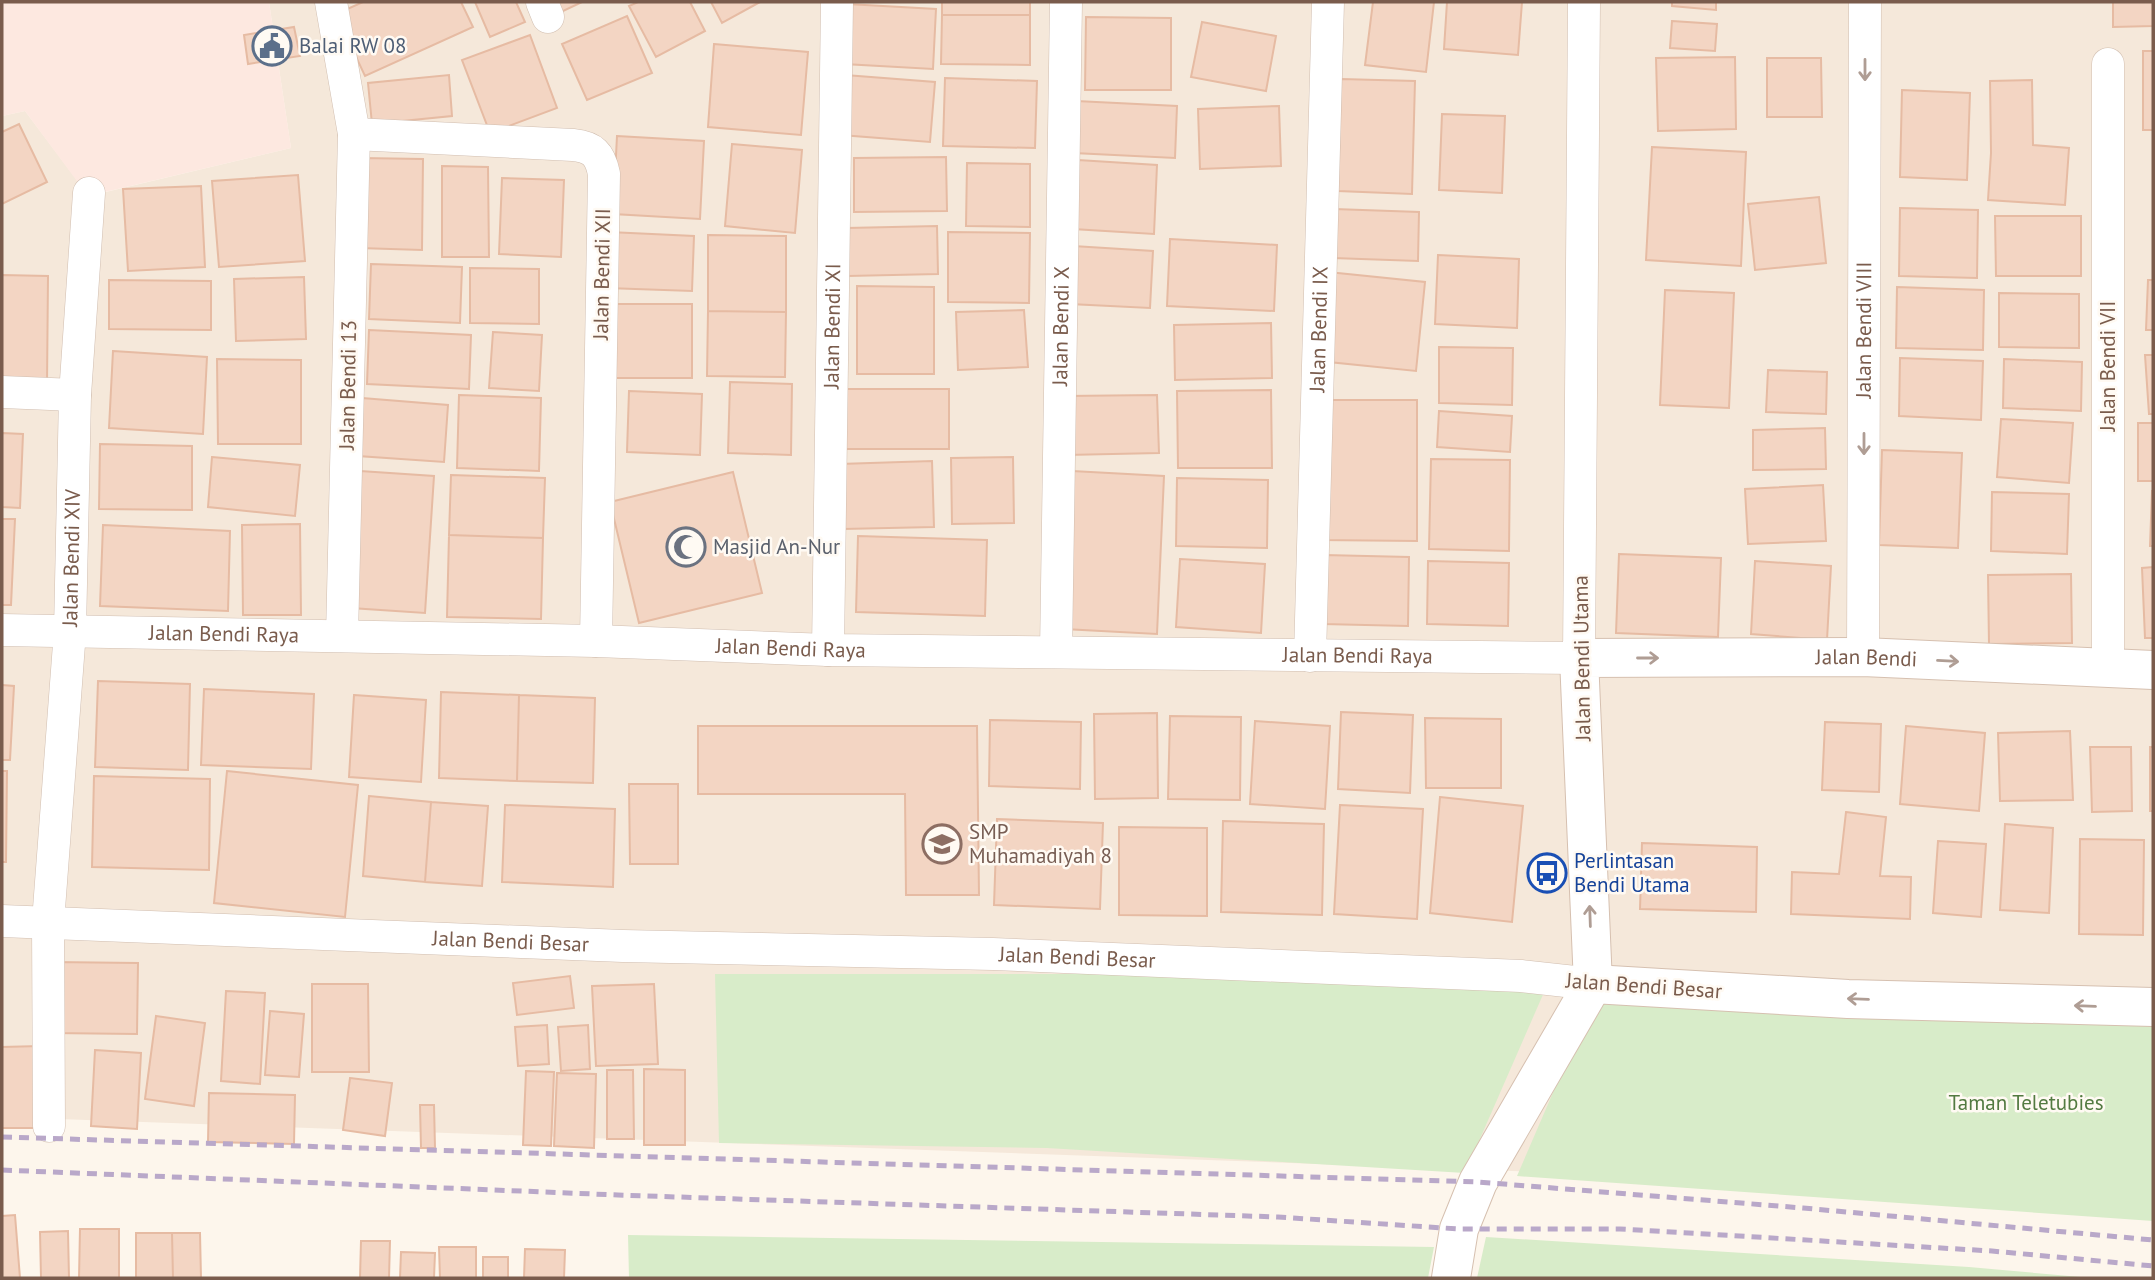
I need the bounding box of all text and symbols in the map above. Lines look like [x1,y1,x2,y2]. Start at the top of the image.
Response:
public building icon: Balai RW 08 [251,25,293,67]
place label: Balai RW 08 [299,32,406,59]
one-way arrow [1858,58,1872,81]
street label: Jalan Bendi XII [587,208,616,341]
street label: Jalan Bendi VIII [1850,262,1877,399]
street label: Jalan Bendi XI [818,263,846,390]
street label: Jalan Bendi X [1046,266,1075,387]
street label: Jalan Bendi IX [1303,266,1334,394]
street label: Jalan Bendi VII [2094,301,2121,432]
street label: Jalan Bendi 13 [333,320,362,451]
one-way arrow [1857,433,1870,456]
street label: Jalan Bendi XIV [56,489,86,628]
mosque icon: Masjid An-Nur [665,526,707,568]
place label: Masjid An-Nur [713,533,840,560]
street label: Jalan Bendi Utama [1567,575,1596,742]
street label: Jalan Bendi Raya [148,619,299,648]
street label: Jalan Bendi Raya [714,632,866,663]
street label: Jalan Bendi Raya [1281,641,1433,669]
street label: Jalan Bendi [1815,643,1918,672]
one-way arrow [1636,651,1659,665]
one-way arrow [1937,655,1959,668]
place label: SMP Muhamadiyah 8 [969,818,1112,869]
school or university icon: SMP Muhamadiyah 8 [921,823,963,865]
place label: Perlintasan Bendi Utama [1574,847,1690,898]
bus stop icon: Perlintasan Bendi Utama [1526,852,1568,894]
one-way arrow [1584,904,1597,927]
street label: Jalan Bendi Besar [431,924,589,958]
street label: Jalan Bendi Besar [998,940,1156,974]
street label: Jalan Bendi Besar [1564,967,1723,1004]
one-way arrow [1846,993,1869,1006]
one-way arrow [2074,999,2097,1012]
park label: Taman Teletubies [1948,1089,2104,1116]

